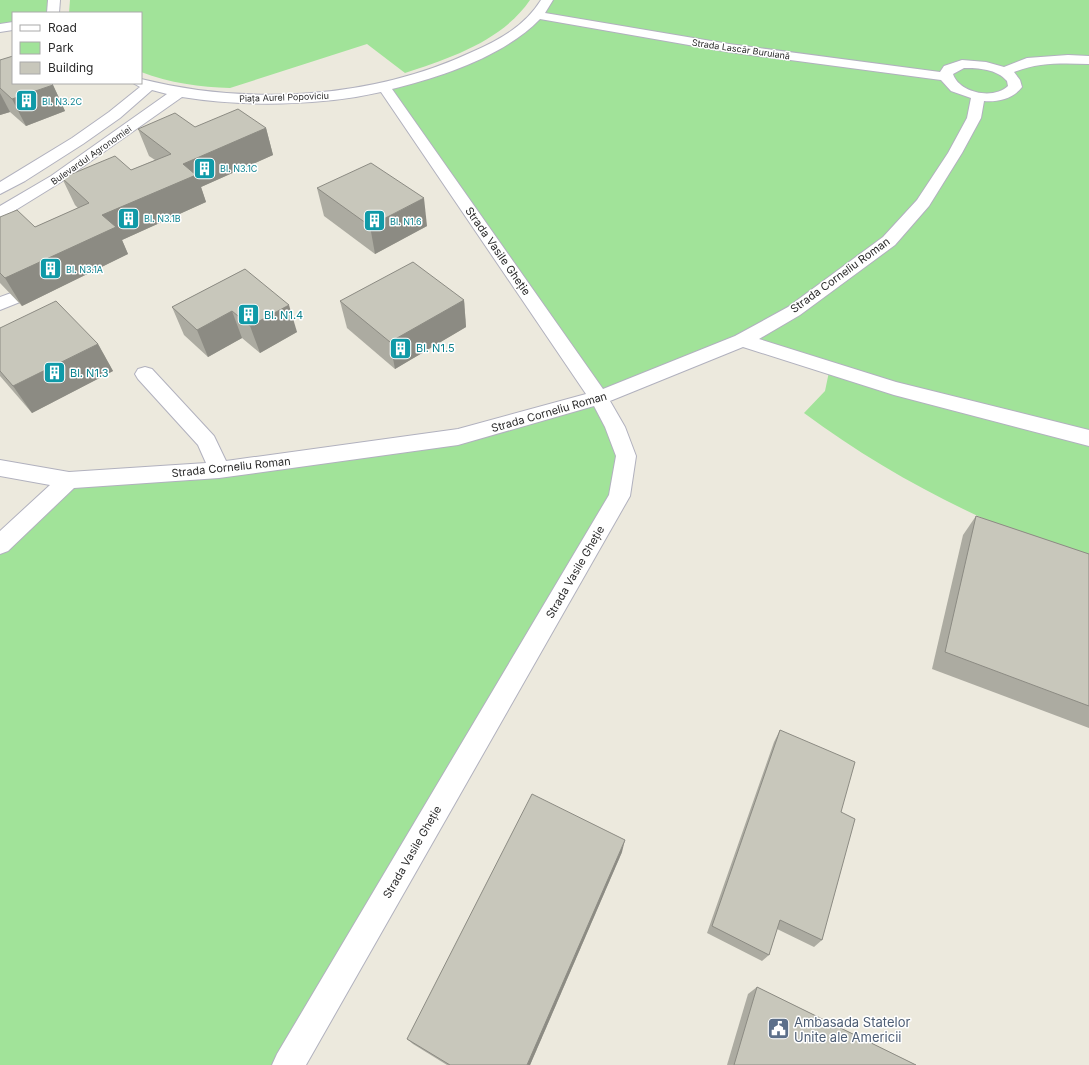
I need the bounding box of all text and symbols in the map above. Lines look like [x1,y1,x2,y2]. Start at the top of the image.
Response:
legend [12,12,142,84]
text: Road [48,20,77,35]
street label: Strada Lascăr Buruiană [691,37,791,61]
text: Park [48,40,74,55]
text: Building [48,60,93,75]
building icon: Bl. N3.2C [14,88,40,114]
street label: Piața Aurel Popoviciu [239,90,329,105]
place label: Bl. N3.2C [42,96,82,107]
street label: Bulevardul Agronomiei [49,123,133,187]
building icon: Bl. N3.1C [191,155,217,181]
place label: Bl. N3.1C [220,163,258,174]
street label: Strada Vasile Gheție [462,204,534,298]
building icon: Bl. N3.1B [116,205,142,231]
building icon: Bl. N1.6 [362,208,388,234]
place label: Bl. N3.1B [144,213,181,224]
place label: Bl. N1.6 [390,216,422,227]
street label: Strada Corneliu Roman [788,234,892,316]
building icon: Bl. N3.1A [37,256,63,282]
place label: Bl. N3.1A [66,264,103,275]
building icon: Bl. N1.4 [236,302,262,328]
place label: Bl. N1.4 [264,308,303,322]
building icon: Bl. N1.5 [387,335,413,361]
place label: Bl. N1.5 [416,341,455,355]
building icon: Bl. N1.3 [41,360,67,386]
place label: Bl. N1.3 [70,366,109,380]
street label: Strada Corneliu Roman [490,389,608,435]
street label: Strada Corneliu Roman [171,454,291,480]
street label: Strada Vasile Gheție [543,523,607,621]
street label: Strada Vasile Gheție [380,803,444,901]
place label: Ambasada Statelor Unite ale Americii [794,1014,910,1045]
public building icon: Ambasada Statelor Unite ale Americii [766,1016,792,1042]

